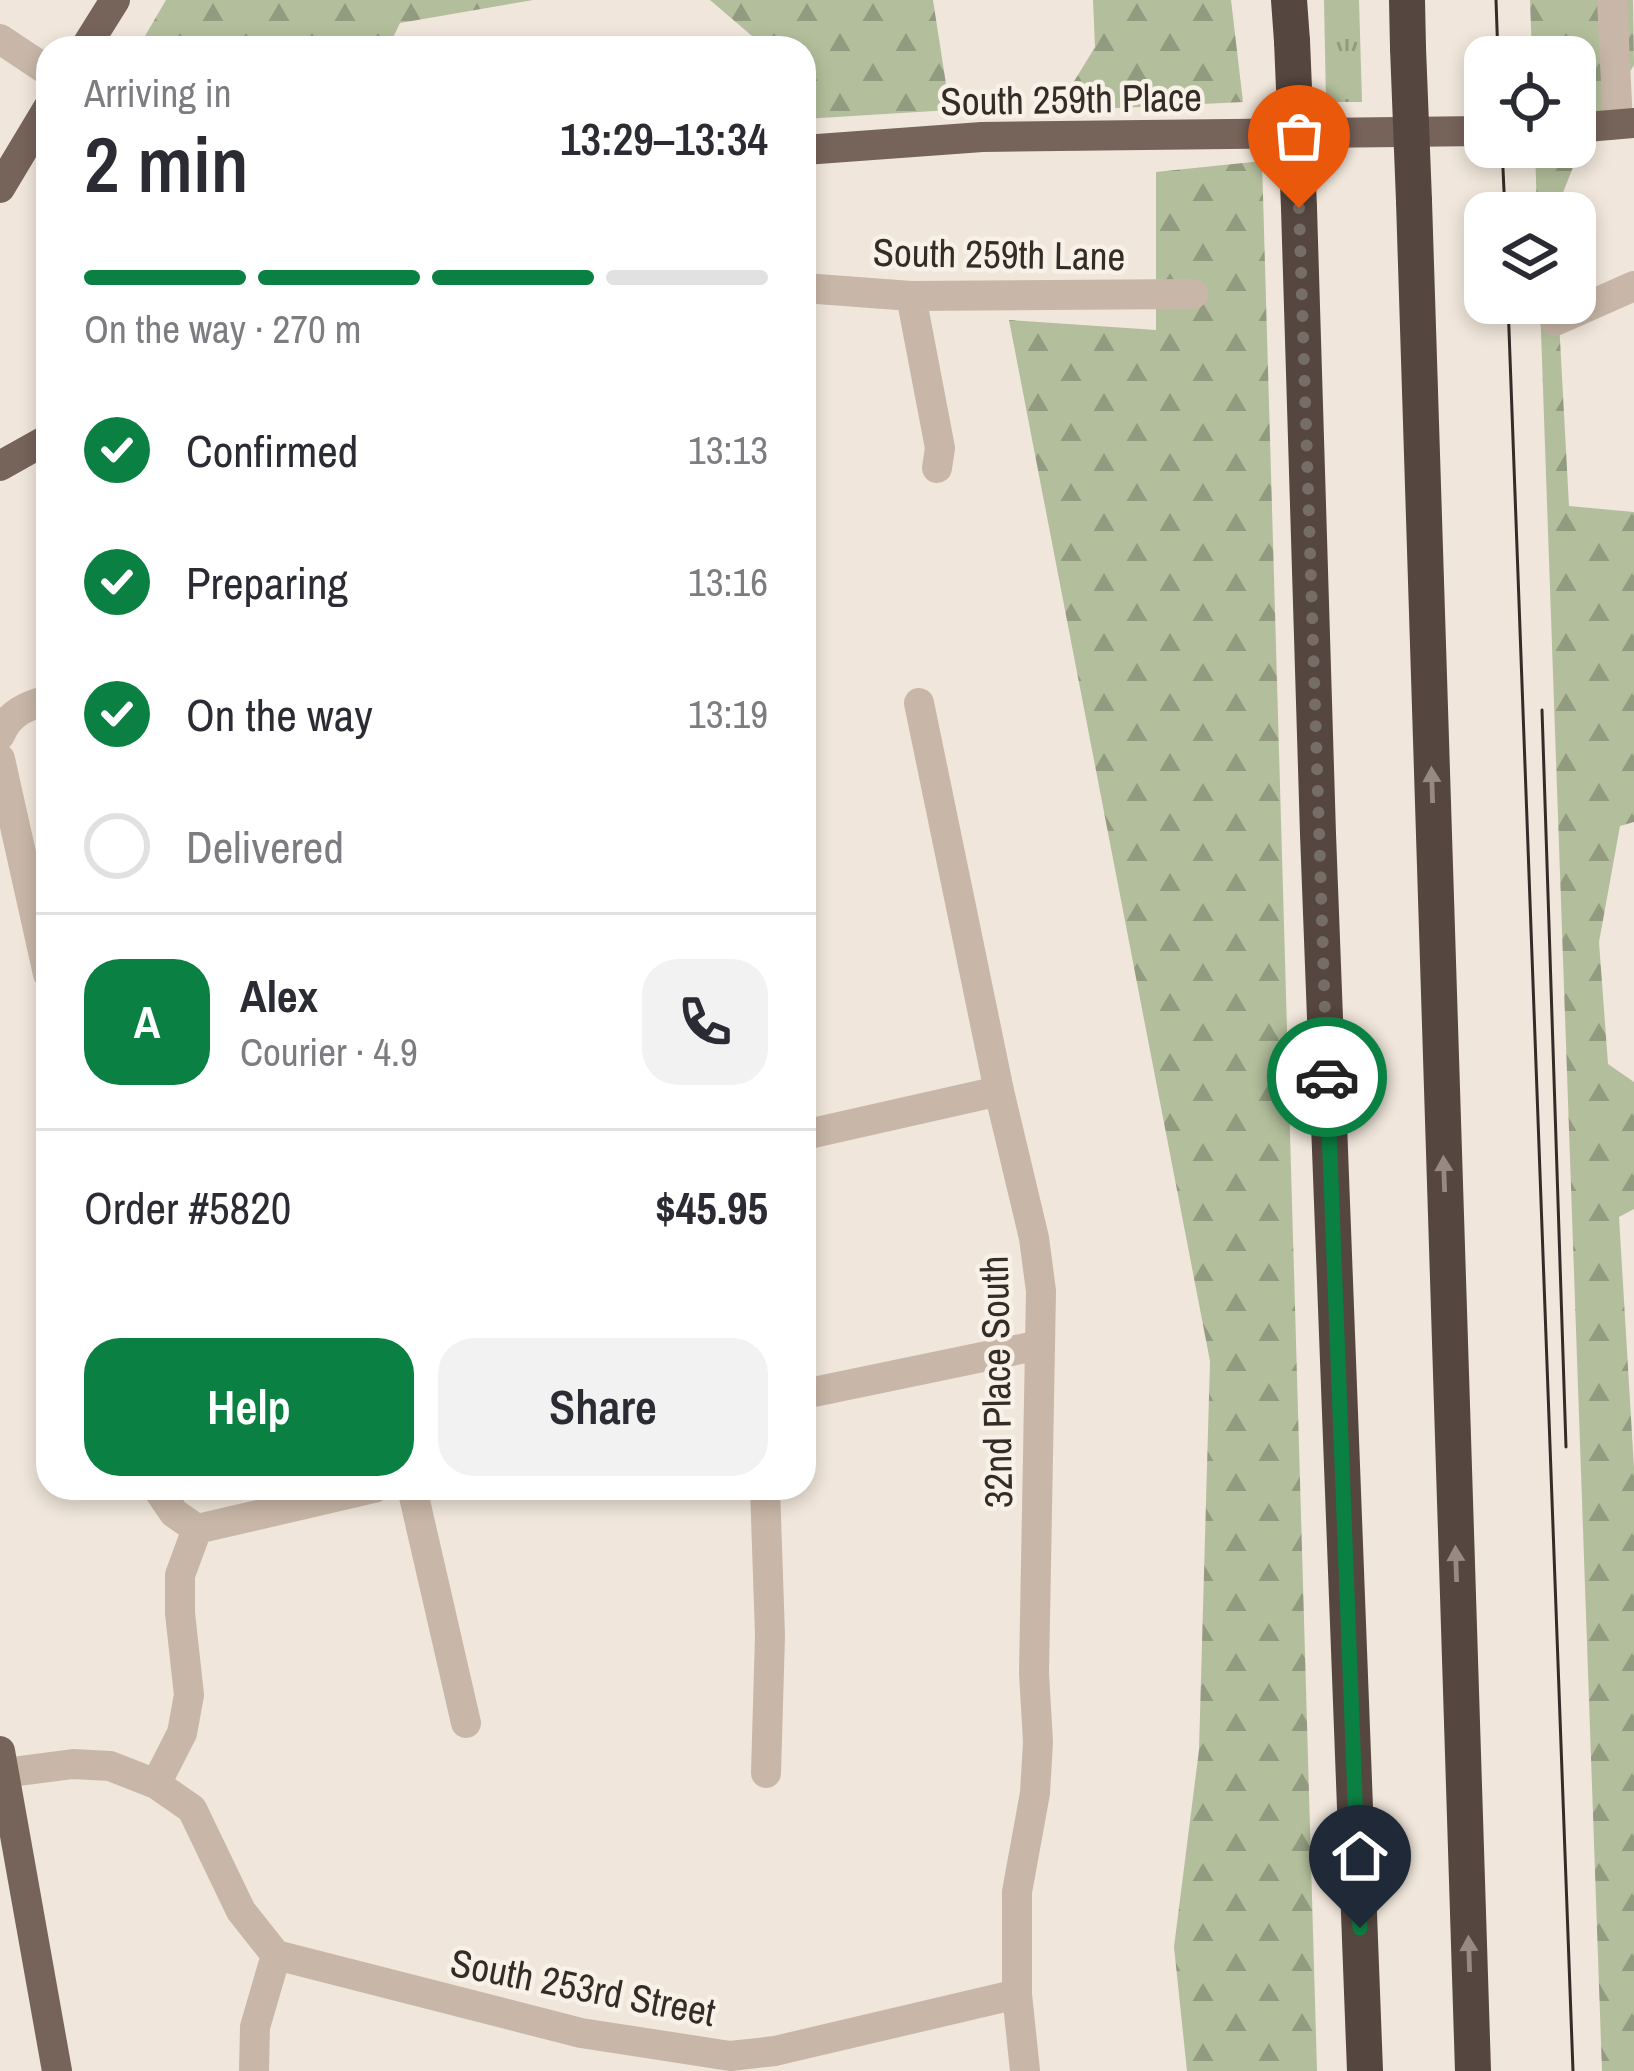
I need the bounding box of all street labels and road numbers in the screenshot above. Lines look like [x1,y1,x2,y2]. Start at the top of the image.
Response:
street label: South 259th Place [940,71,1202,127]
street label: South 259th Lane [872,226,1126,282]
street label: 32nd Place South [968,1255,1024,1509]
street label: South 253rd Street [446,1936,720,2038]

